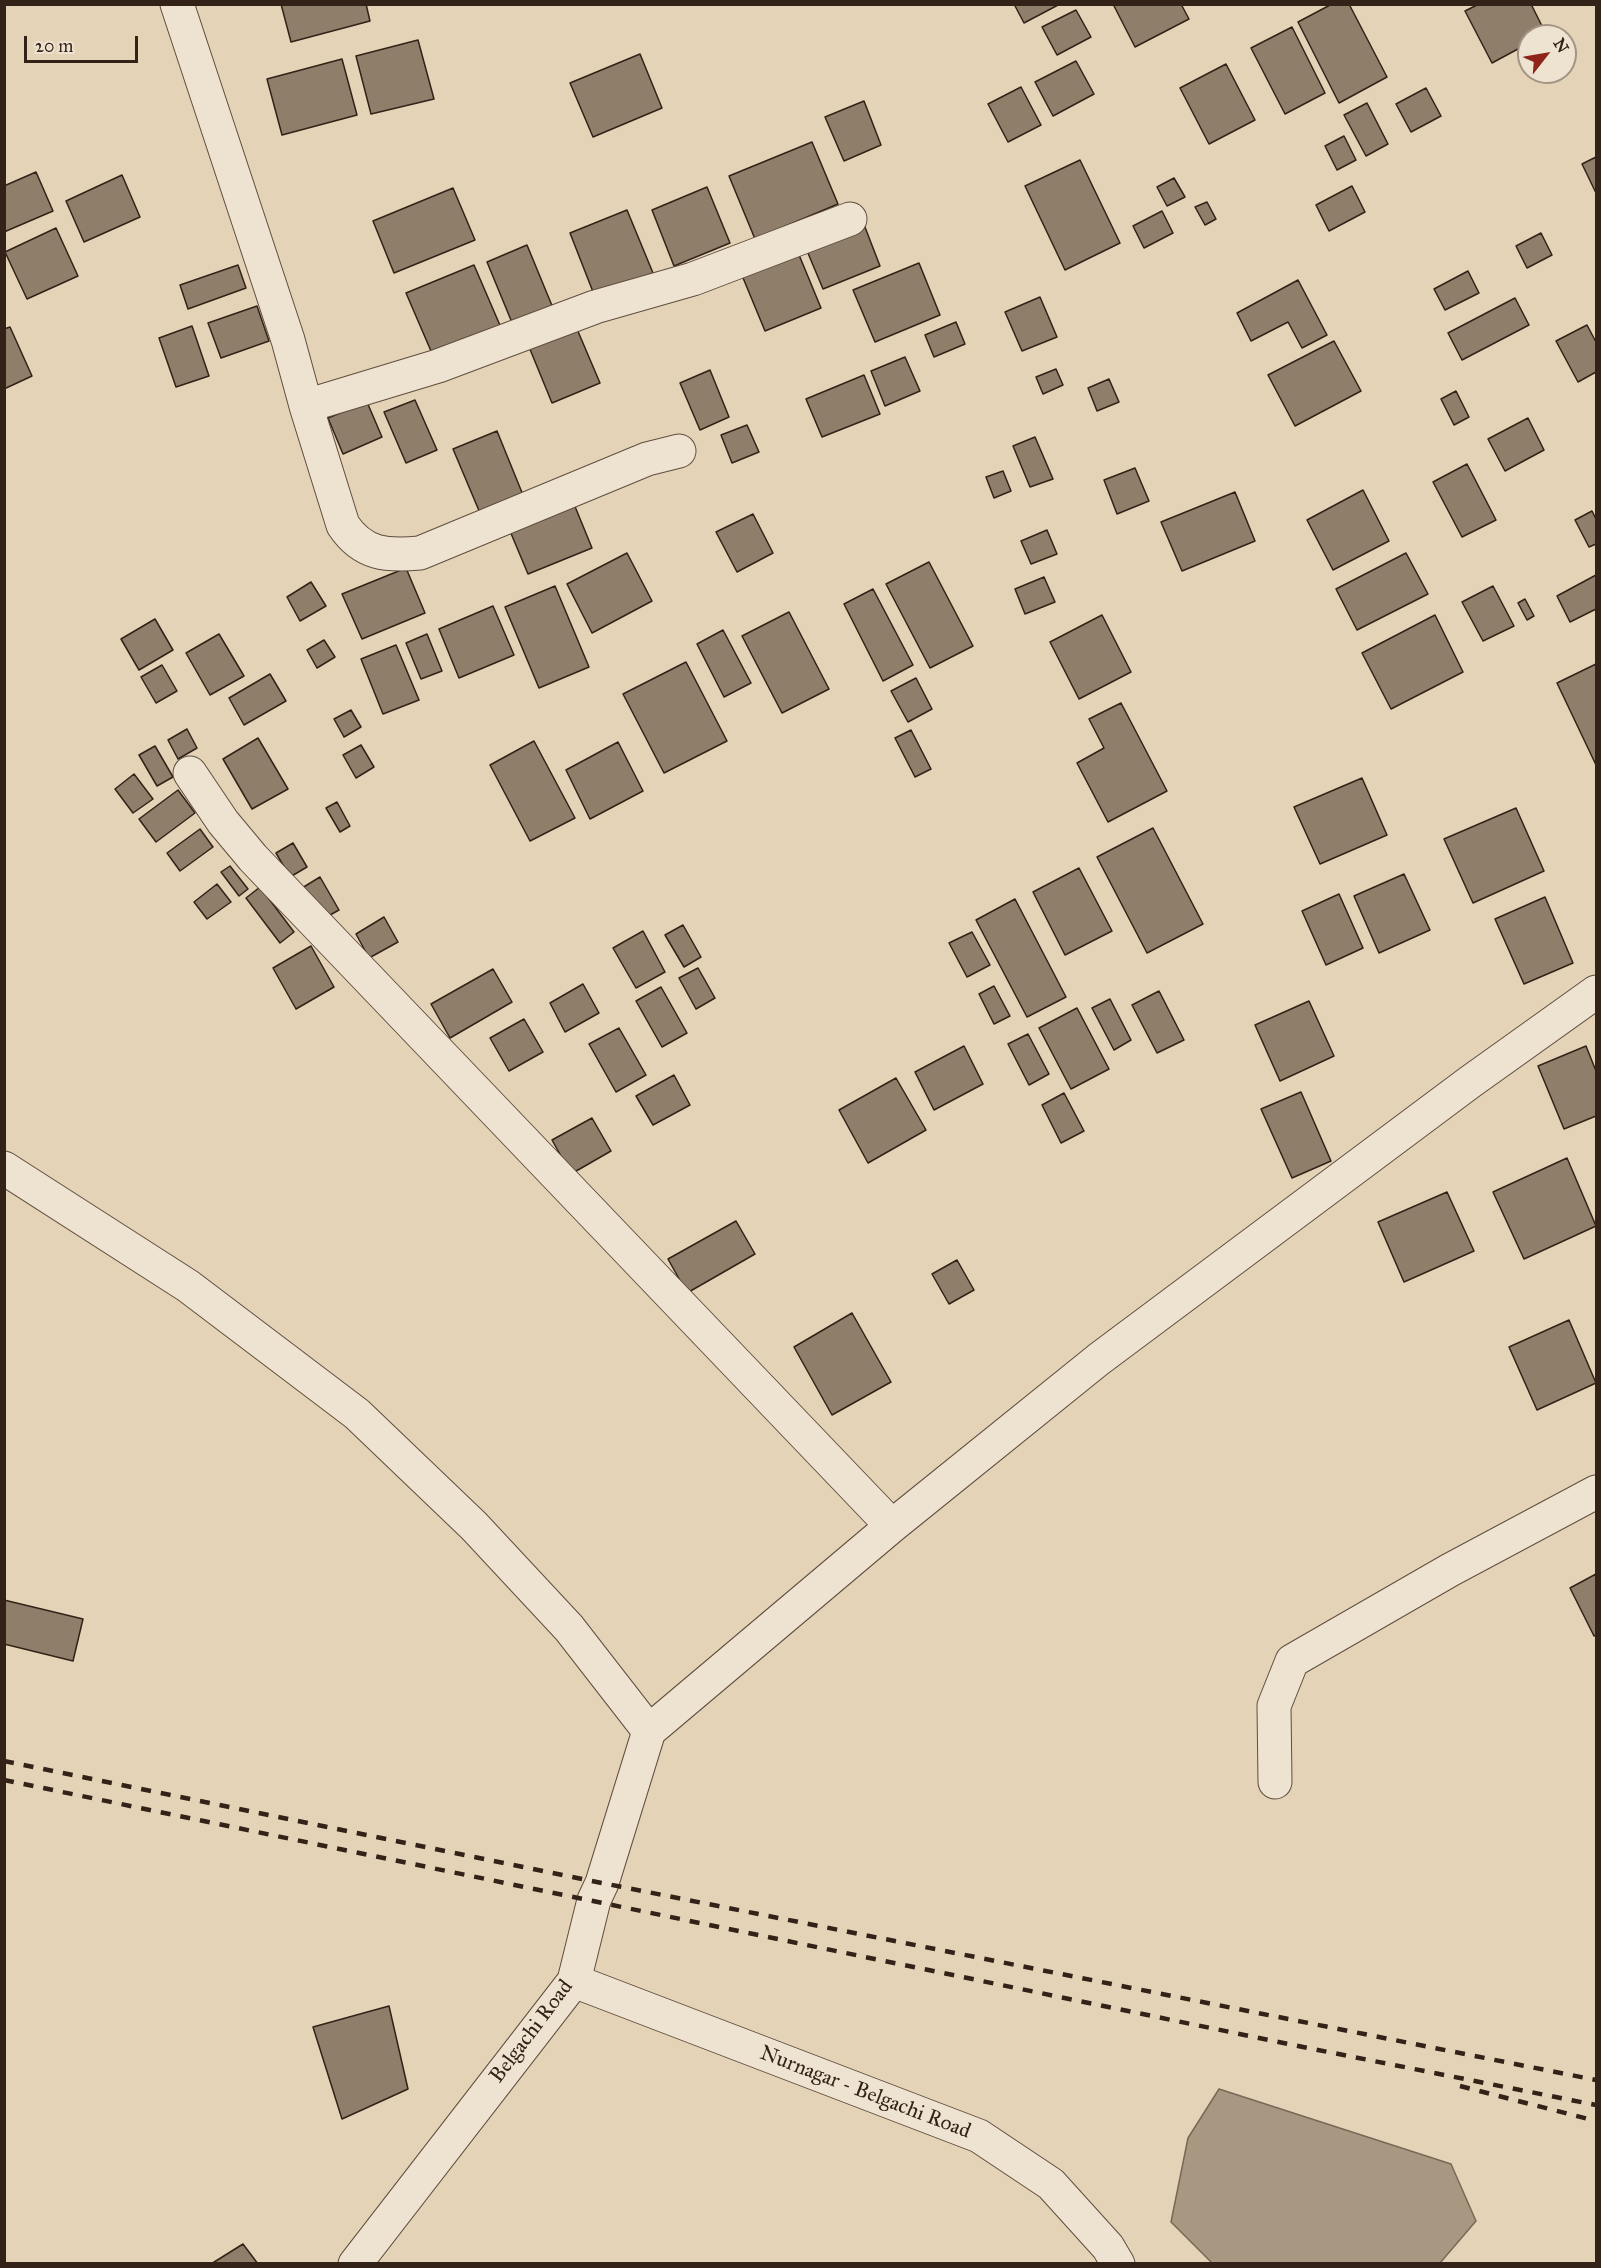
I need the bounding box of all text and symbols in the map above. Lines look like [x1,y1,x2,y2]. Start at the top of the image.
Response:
scale bar [27,24,141,62]
north arrow [1517,24,1577,84]
text: 20 m [35,35,73,57]
text: N [1549,35,1573,56]
street label: Belgachi Road [485,1975,579,2089]
street label: Nurnagar - Belgachi Road [756,2041,974,2145]

